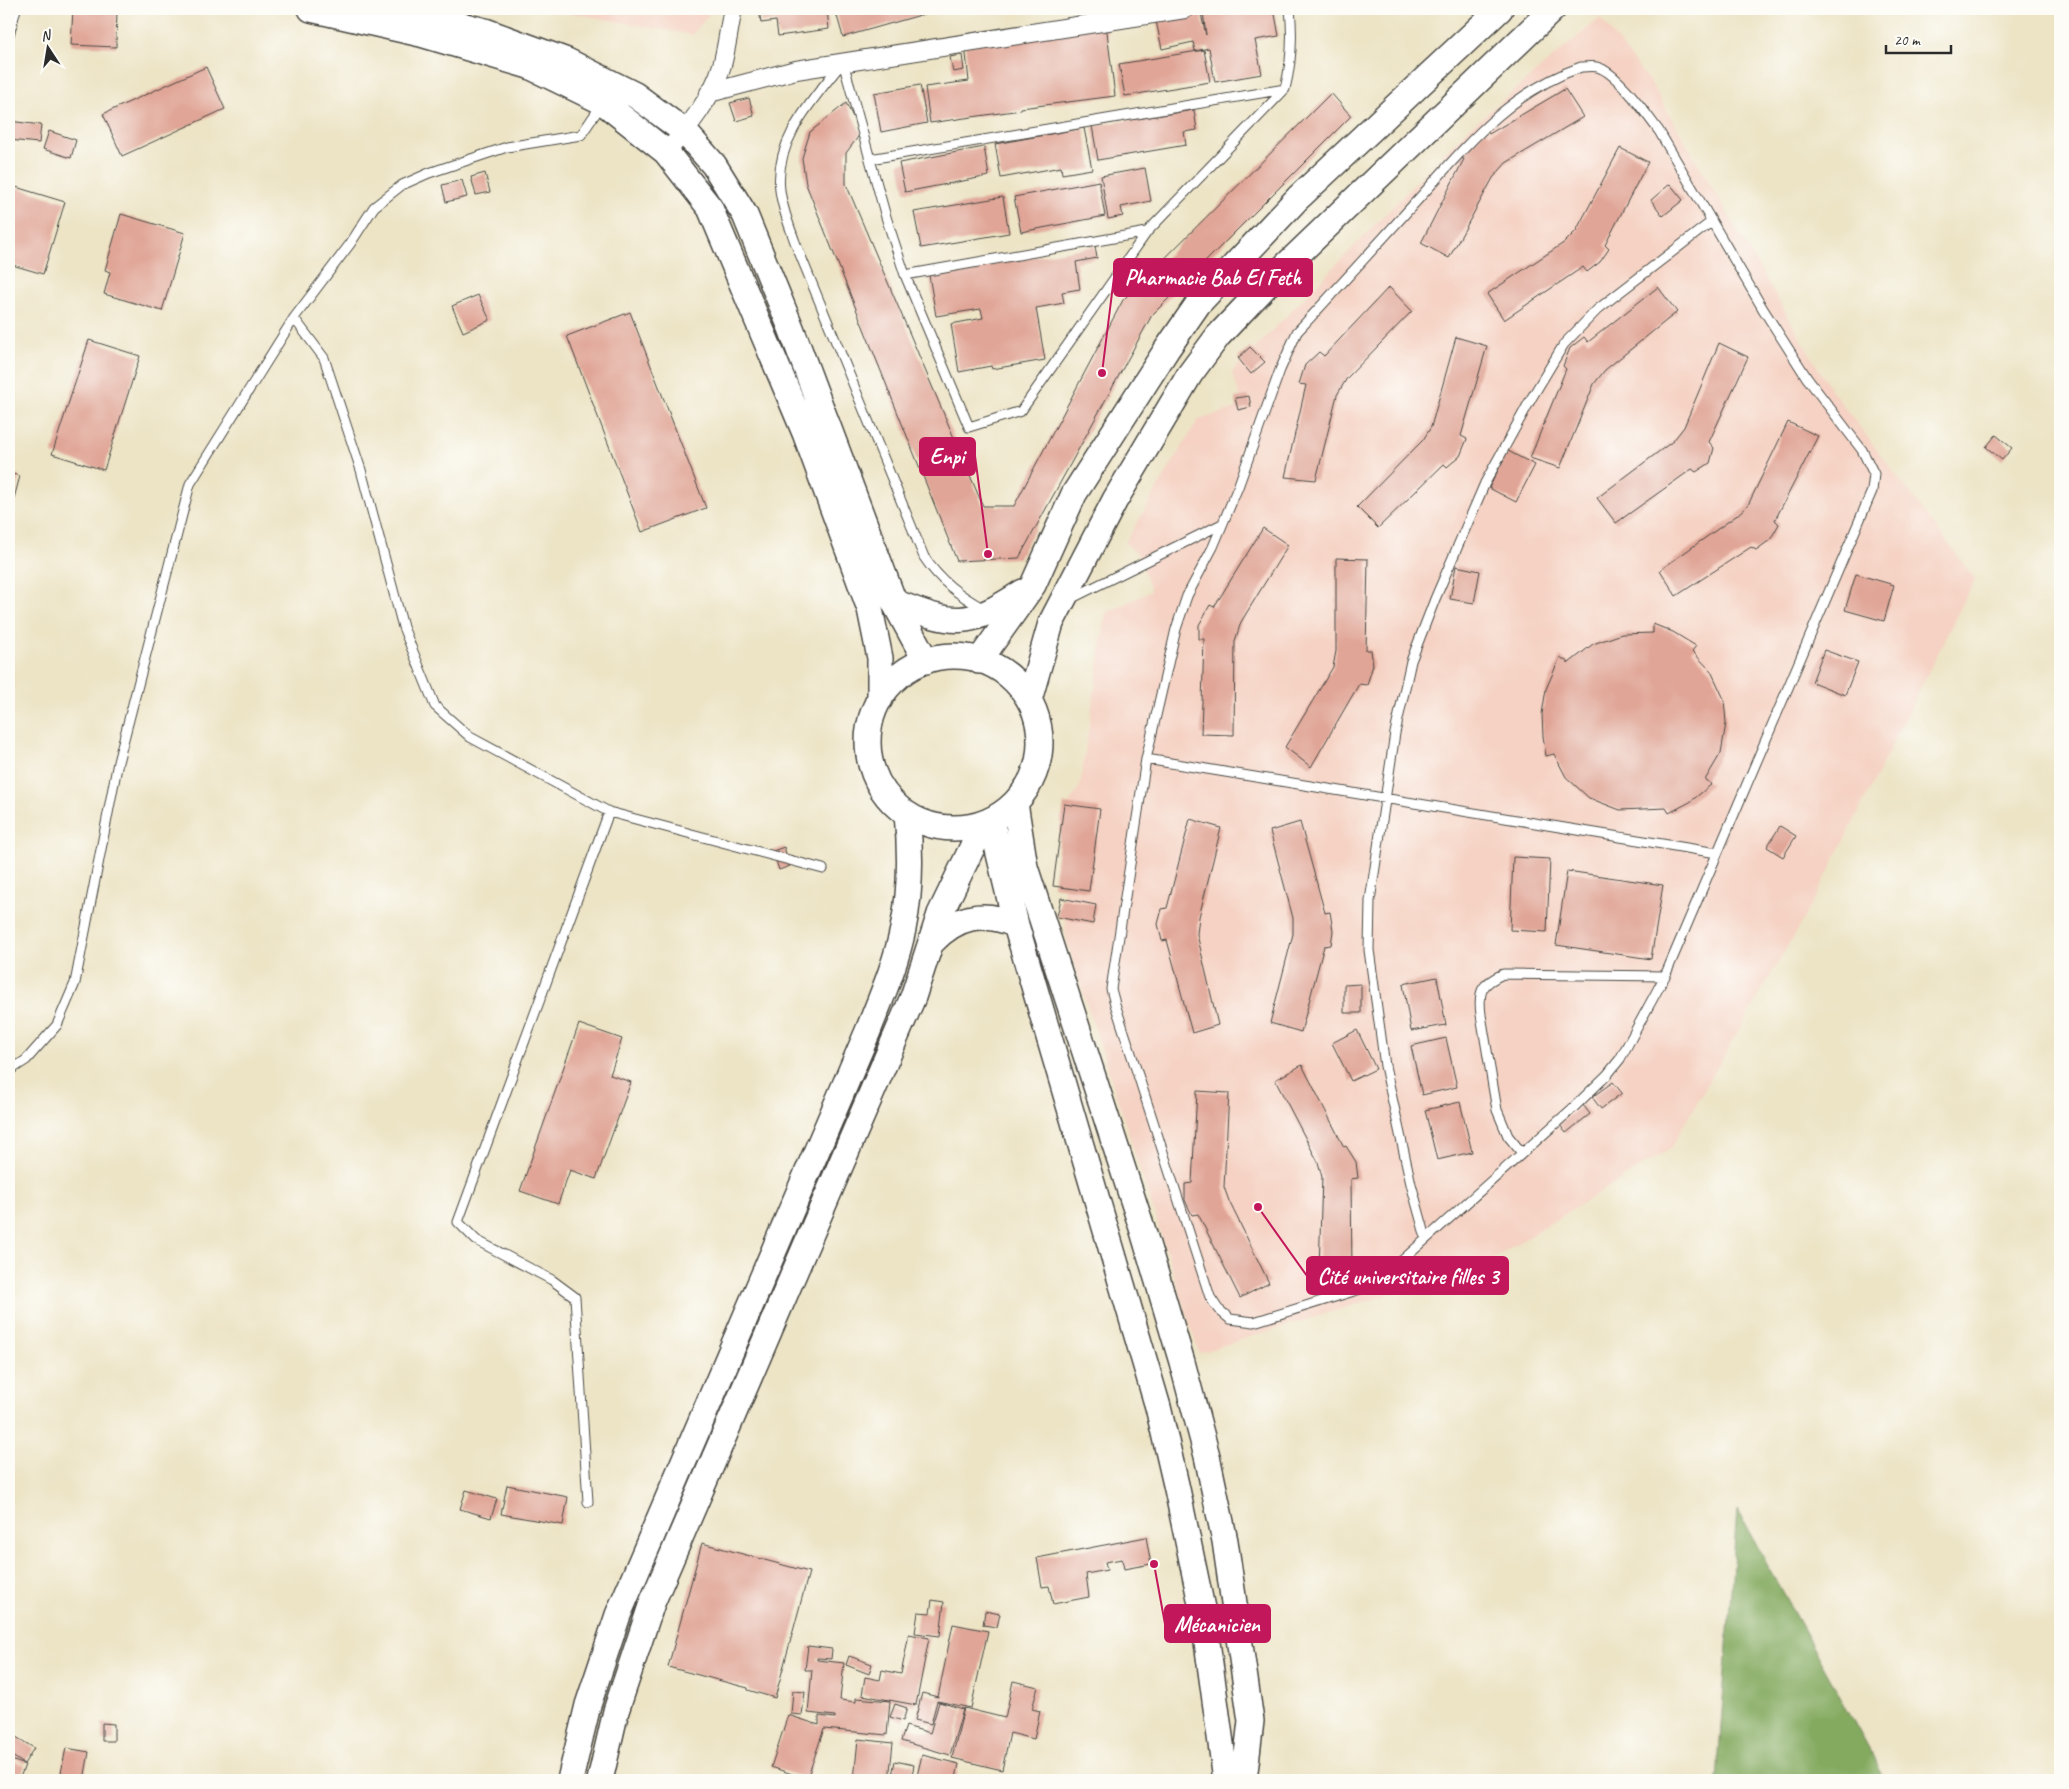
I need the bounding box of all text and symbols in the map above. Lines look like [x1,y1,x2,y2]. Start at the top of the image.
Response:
north arrow [22,22,72,72]
scale bar [1886,22,1952,54]
text: N [39,26,54,45]
text: 20 m [1894,31,1921,50]
callout: Pharmacie Bab El Feth [1114,259,1312,296]
text: Pharmacie Bab El Feth [1125,264,1302,292]
callout: Enpi [920,438,975,475]
text: Enpi [930,443,967,471]
callout: Cité universitaire filles 3 [1307,1257,1508,1294]
text: Cité universitaire filles 3 [1317,1263,1501,1291]
callout: Mécanicien [1165,1605,1270,1642]
text: Mécanicien [1174,1611,1261,1639]

